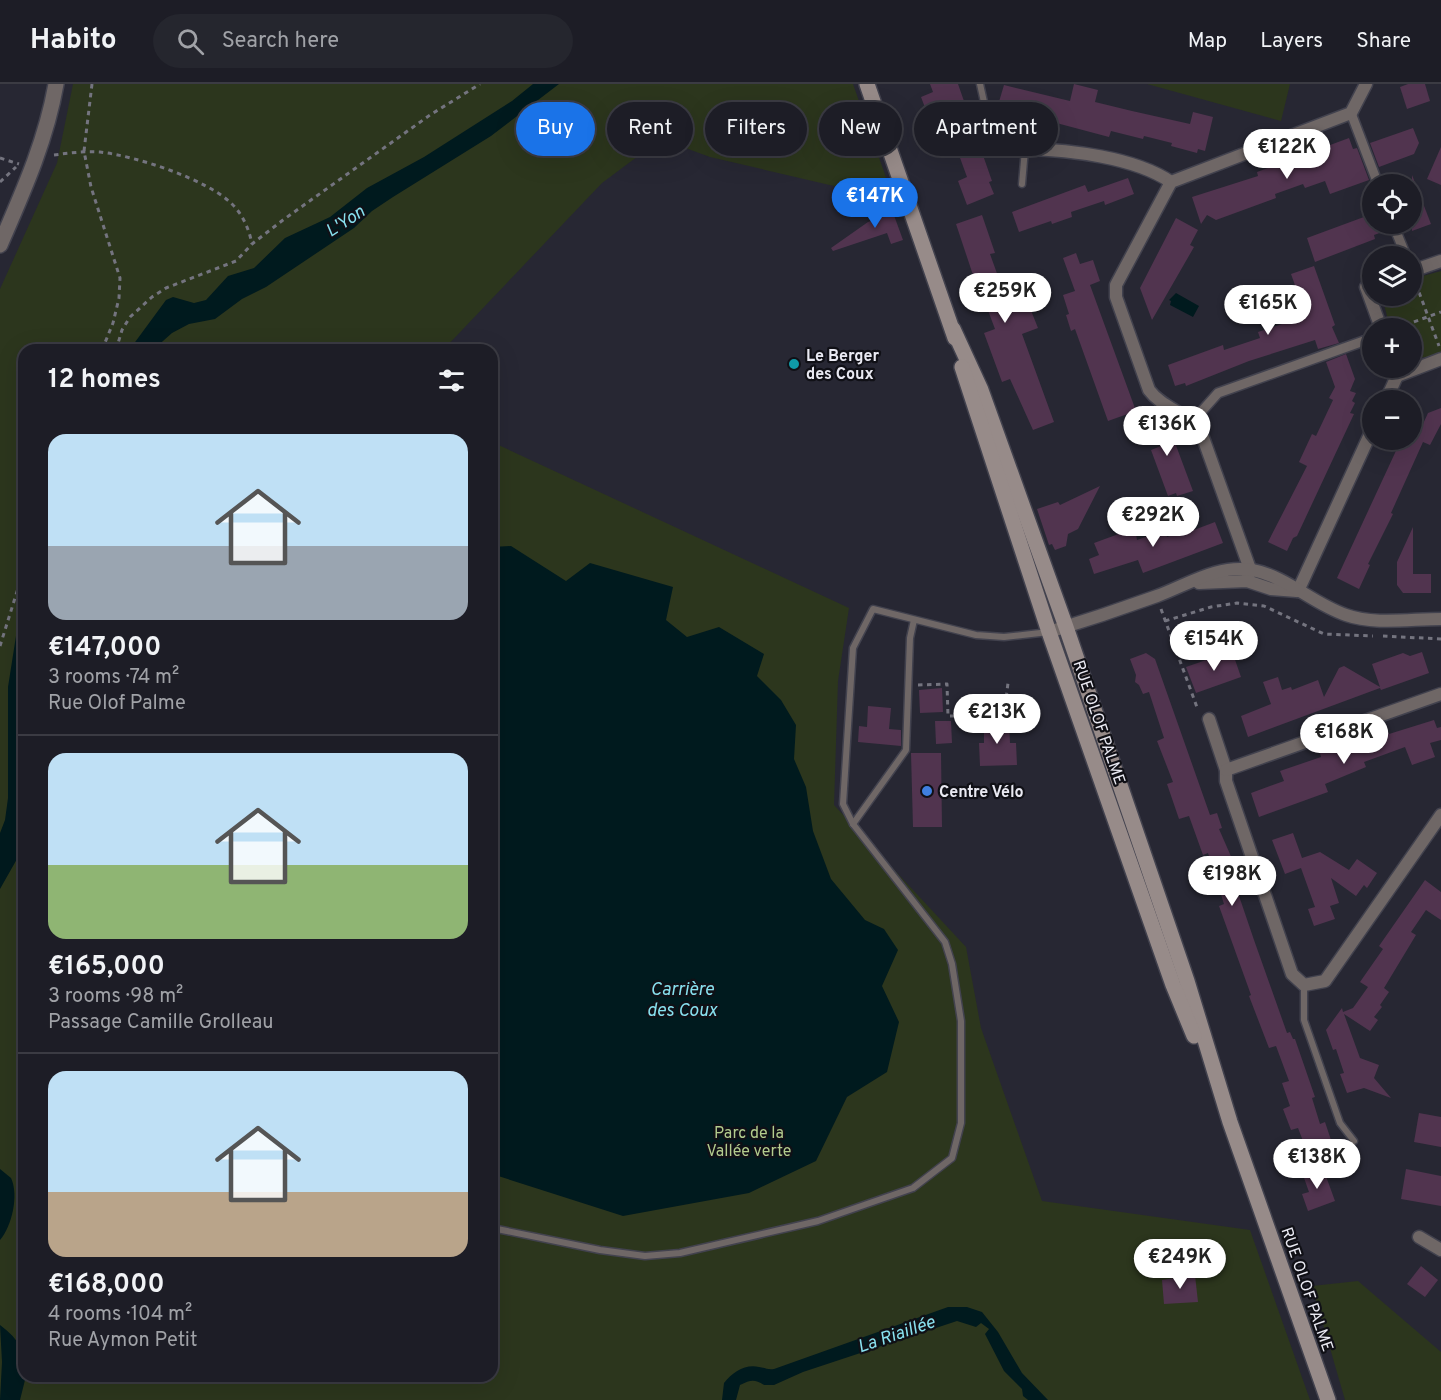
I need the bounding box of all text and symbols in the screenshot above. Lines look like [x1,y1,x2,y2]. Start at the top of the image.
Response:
search box [153,14,573,68]
text: Habito [30,23,117,59]
icon: search [174,25,207,58]
text: Search here [222,28,339,55]
text: Map [1188,28,1227,55]
text: Layers [1260,28,1323,55]
text: Share [1356,28,1411,55]
chip: Buy [516,102,595,156]
chip: Rent [607,102,693,156]
chip: Filters [705,102,807,156]
chip: New [819,102,902,156]
chip: Apartment [914,102,1058,156]
pin: €122K [1245,129,1329,180]
text: €122K [1257,135,1317,161]
map controls [1362,174,1422,450]
button: locate [1362,174,1422,234]
pin: €147K [833,178,917,229]
text: €147K [846,184,904,210]
water label: L'Yon [322,201,370,243]
button: layers [1362,246,1422,306]
pin: €259K [963,273,1047,324]
text: €259K [973,279,1037,305]
pin: €165K [1226,285,1310,336]
text: €165K [1238,291,1298,317]
button: + [1362,318,1422,378]
place label: Le Berger des Coux [806,347,879,385]
marker: Le Berger des Coux [787,357,801,371]
text: 12 homes [48,364,161,397]
icon: filters [435,364,468,397]
button: − [1362,390,1422,450]
pin: €136K [1125,406,1209,457]
text: €136K [1137,412,1197,438]
icon: home [204,473,312,581]
pin: €292K [1111,497,1195,548]
text: €292K [1121,503,1185,529]
pin: €154K [1172,621,1256,672]
text: €154K [1184,627,1244,653]
text: €147,000 [48,632,161,665]
street label: RUE OLOF PALME [1067,658,1129,787]
text: 3 rooms · 74 m² [48,665,179,691]
text: Rue Olof Palme [48,691,186,717]
pin: €213K [955,694,1039,745]
text: €213K [967,700,1027,726]
pin: €168K [1302,714,1386,765]
text: €168K [1314,720,1374,746]
place label: Centre Vélo [939,783,1024,803]
marker: Centre Vélo [920,784,934,798]
icon: home [204,792,312,900]
pin: €198K [1190,856,1274,907]
text: €198K [1202,862,1262,888]
text: €165,000 [48,951,165,984]
water label: Carrière des Coux [647,979,718,1023]
text: 3 rooms · 98 m² [48,984,183,1010]
text: Passage Camille Grolleau [48,1010,274,1036]
icon: home [204,1110,312,1218]
park label: Parc de la Vallée verte [707,1124,791,1162]
pin: €138K [1275,1139,1359,1190]
text: €138K [1287,1145,1347,1171]
street label: RUE OLOF PALME [1275,1225,1337,1354]
pin: €249K [1138,1239,1222,1290]
text: €249K [1148,1245,1212,1271]
text: €168,000 [48,1269,165,1302]
text: 4 rooms · 104 m² [48,1302,192,1328]
water label: La Riaillée [855,1311,939,1359]
text: Rue Aymon Petit [48,1328,197,1354]

